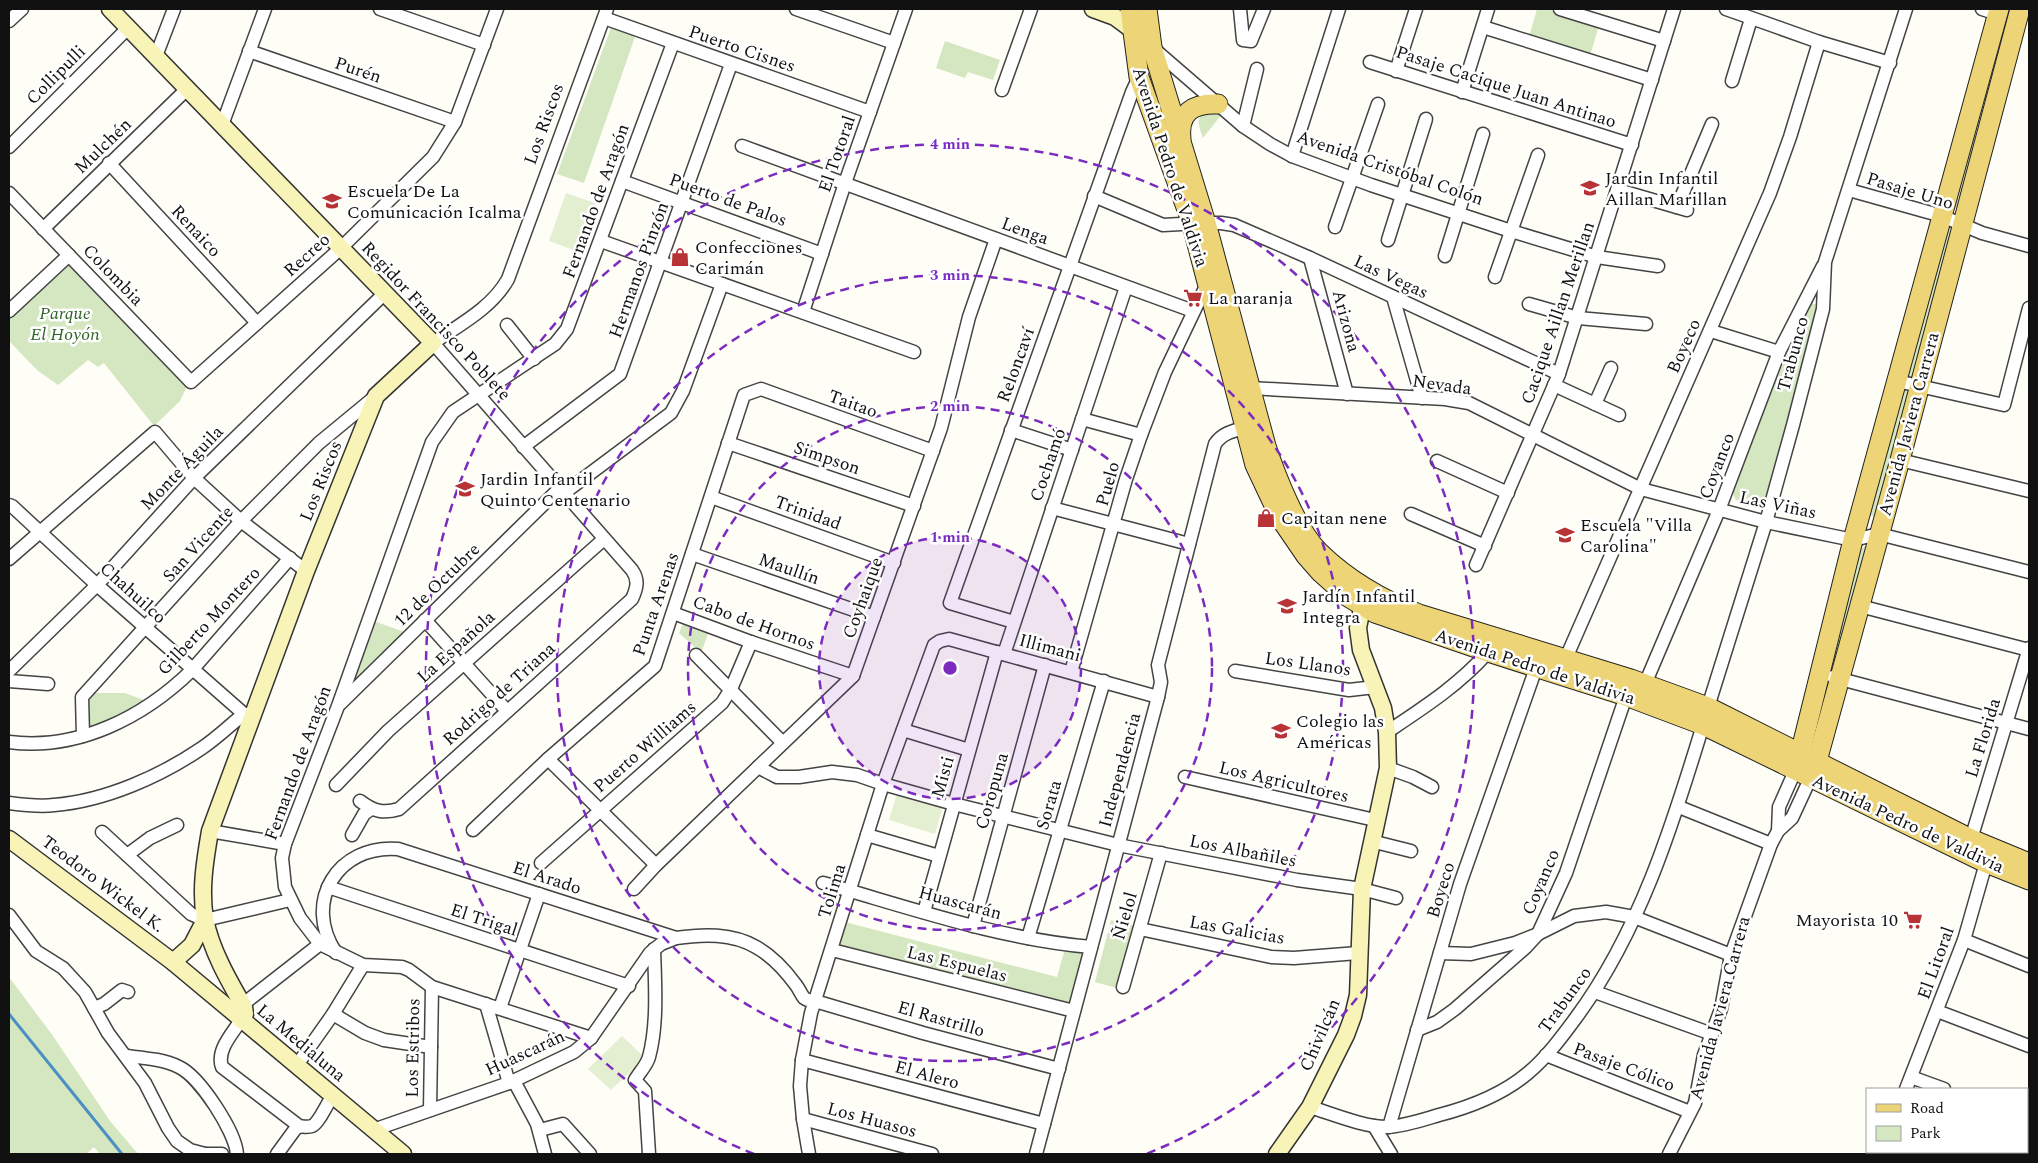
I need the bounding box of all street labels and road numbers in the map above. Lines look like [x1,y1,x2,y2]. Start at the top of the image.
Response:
street label: Puerto Cisnes [685,18,799,80]
street label: Collipulli [20,39,92,111]
street label: Pasaje Cacique Juan Antinao [1392,39,1620,135]
street label: Purén [331,49,385,91]
street label: Avenida Pedro de Valdivia [1125,63,1215,271]
street label: Los Riscos [517,80,571,168]
street label: Mulchén [68,112,138,180]
street label: El Totoral [811,112,863,196]
street label: Fernando de Aragón [555,120,637,282]
street label: Avenida Cristóbal Colón [1293,123,1487,213]
street label: Pasaje Uno [1863,165,1957,217]
street label: Puerto de Palos [665,166,791,234]
street label: Renaico [164,198,228,264]
street label: Hermanos Pinzón [602,198,676,342]
street label: Lenga [997,210,1053,252]
street label: Cacique Aillan Merillan [1514,218,1602,408]
street label: Recreo [278,227,336,283]
street label: Regidor Francisco Poblete [355,235,517,407]
street label: Colombia [76,238,150,312]
street label: Las Vegas [1349,248,1433,306]
street label: Arizona [1325,287,1367,355]
street label: Trabunco [1770,313,1816,395]
street label: Boyeco [1660,314,1708,378]
street label: Reloncaví [990,323,1042,406]
street label: Avenida Javiera Carrera [1871,329,1947,519]
street label: Nevada [1411,367,1473,403]
street label: Taitao [825,383,881,425]
street label: Monte Águila [134,419,230,517]
street label: Cochamó [1023,425,1073,505]
street label: Coyanco [1692,429,1742,503]
street label: Simpson [790,434,864,482]
street label: Los Riscos [293,437,349,525]
street label: Puelo [1089,459,1127,509]
street label: Las Viñas [1737,484,1819,526]
street label: Trinidad [771,488,845,538]
street label: San Vicente [156,499,240,589]
street label: 12 de Octubre [388,537,486,633]
street label: Maullín [755,546,823,592]
street label: Punta Arenas [626,549,686,659]
street label: Coyhaique [836,553,890,643]
street label: Chahuilco [93,556,173,630]
street label: Gilberto Montero [151,560,267,682]
street label: Cabo de Hornos [689,588,819,658]
street label: La Española [411,604,501,690]
street label: Avenida Pedro de Valdivia [1431,622,1639,712]
street label: Illimani [1016,627,1084,669]
street label: Rodrigo de Triana [436,636,562,752]
street label: Los Llanos [1263,645,1353,683]
street label: Fernando de Aragón [257,682,339,844]
street label: Puerto Williams [587,694,703,800]
street label: La Florida [1958,695,2008,781]
street label: Independencia [1092,709,1148,831]
street label: Coropuna [968,749,1016,833]
street label: Misti [924,753,962,801]
street label: Los Agricultores [1216,754,1352,810]
street label: Avenida Pedro de Valdivia [1807,768,2009,881]
street label: Sorata [1029,777,1069,833]
street label: Los Albañiles [1187,827,1299,875]
street label: Teodoro Wickel K. [36,829,170,939]
street label: Coyanco [1515,845,1567,919]
street label: El Arado [509,854,585,902]
street label: Boyeco [1420,859,1462,921]
street label: Tolima [811,860,853,922]
street label: Huascarán [915,879,1005,927]
street label: Ñielol [1105,889,1145,943]
street label: El Trigal [447,896,521,944]
street label: Las Galicias [1187,908,1287,952]
street label: Avenida Javiera Carrera [1682,913,1758,1103]
street label: El Litoral [1910,923,1962,1003]
street label: Las Espuelas [904,938,1010,990]
street label: Trabunco [1532,961,1598,1039]
street label: El Rastrillo [894,994,988,1044]
street label: Chivilcán [1293,994,1347,1076]
street label: La Medialuna [250,997,352,1089]
street label: Los Estribos [399,998,427,1098]
street label: Huascarán [481,1023,569,1083]
street label: Pasaje Cólico [1569,1035,1679,1099]
street label: El Alero [892,1053,962,1097]
street label: Los Huasos [824,1095,920,1145]

